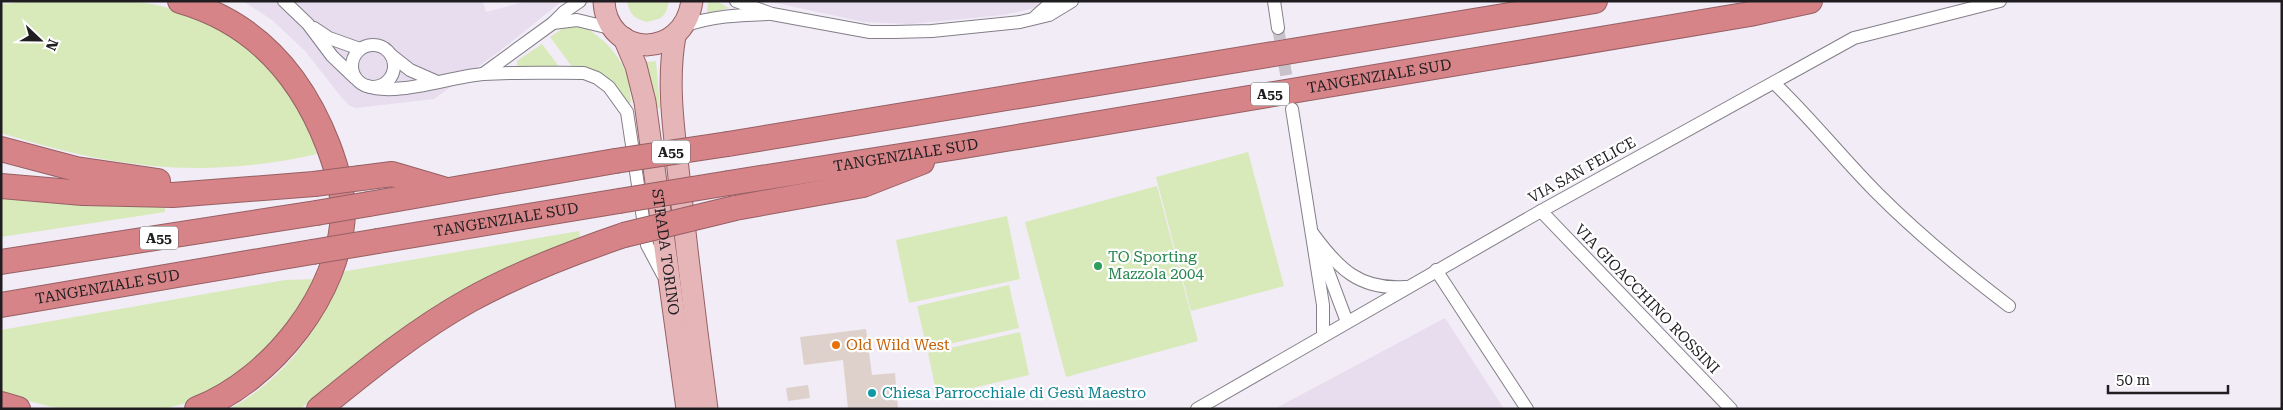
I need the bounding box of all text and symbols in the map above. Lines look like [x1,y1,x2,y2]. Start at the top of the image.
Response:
north arrow [15,15,65,65]
text: N [43,37,61,53]
street label: TANGENZIALE SUD [1306,55,1453,97]
road number: A55 [1251,82,1289,106]
street label: VIA SAN FELICE [1525,133,1639,207]
street label: TANGENZIALE SUD [832,135,980,175]
road number: A55 [652,140,690,163]
street label: STRADA TORINO [648,188,683,317]
street label: TANGENZIALE SUD [433,199,580,241]
street label: VIA GIOACCHINO ROSSINI [1571,221,1723,377]
road number: A55 [140,227,178,250]
place label: TO Sporting Mazzola 2004 [1108,248,1204,283]
marker: TO Sporting Mazzola 2004 [1092,260,1104,272]
street label: TANGENZIALE SUD [34,266,181,308]
place label: Old Wild West [846,336,950,354]
marker: Old Wild West [830,339,842,351]
scale bar [2108,362,2228,394]
text: 50 m [2116,371,2151,389]
place label: Chiesa Parrocchiale di Gesù Maestro [882,384,1146,402]
marker: Chiesa Parrocchiale di Gesù Maestro [866,387,878,399]

